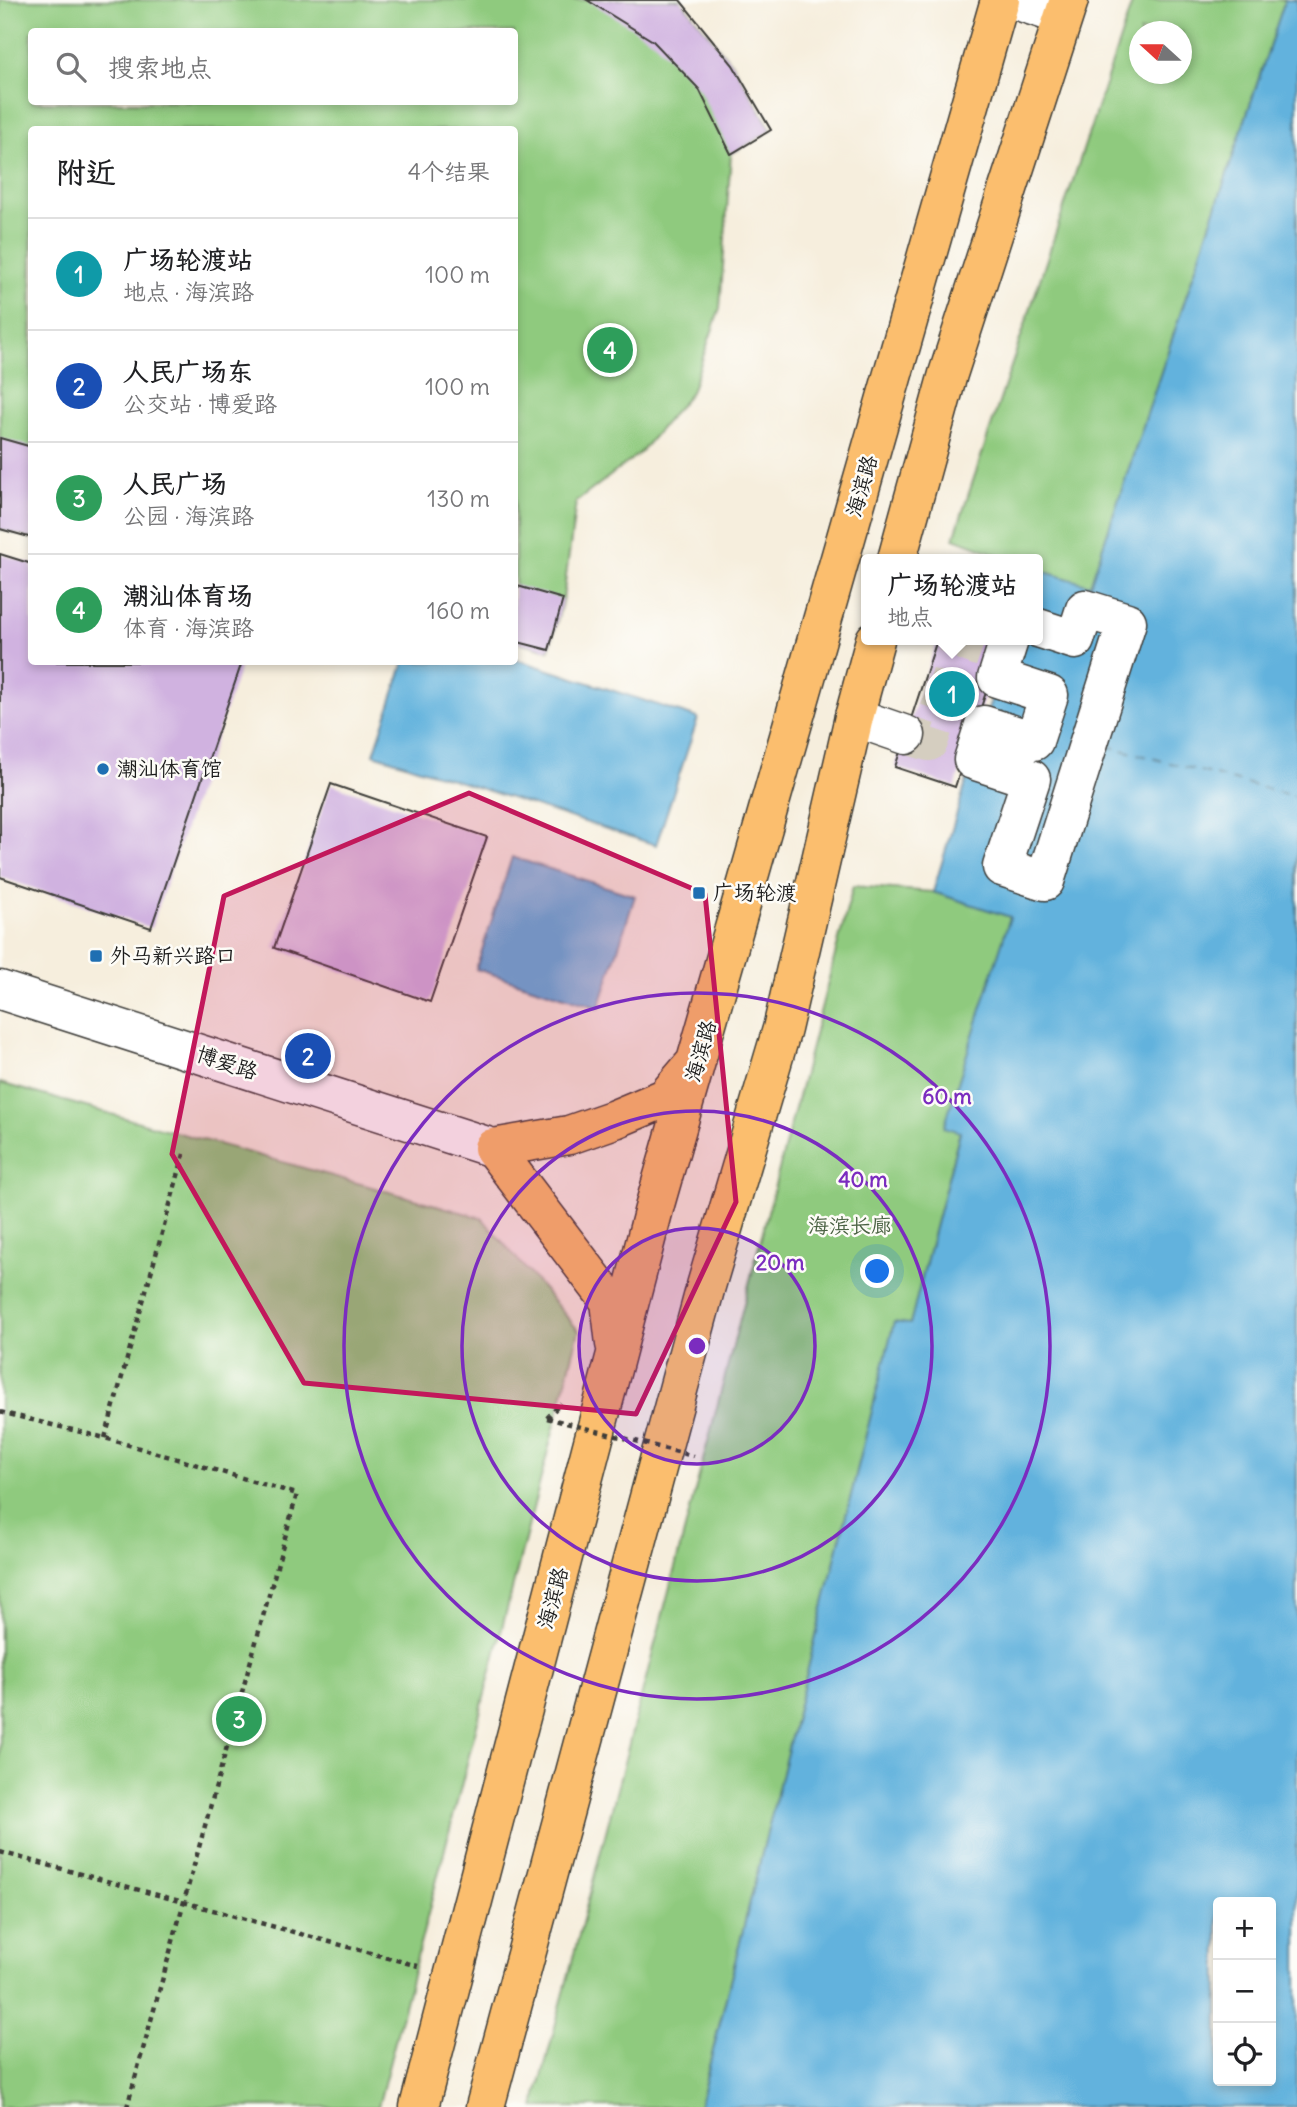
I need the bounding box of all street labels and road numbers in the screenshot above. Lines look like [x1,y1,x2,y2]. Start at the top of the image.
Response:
street label: 海滨路 [840,452,883,520]
street label: 海滨路 [679,1017,722,1085]
street label: 博爱路 [193,1040,261,1085]
street label: 海滨路 [531,1564,574,1632]

